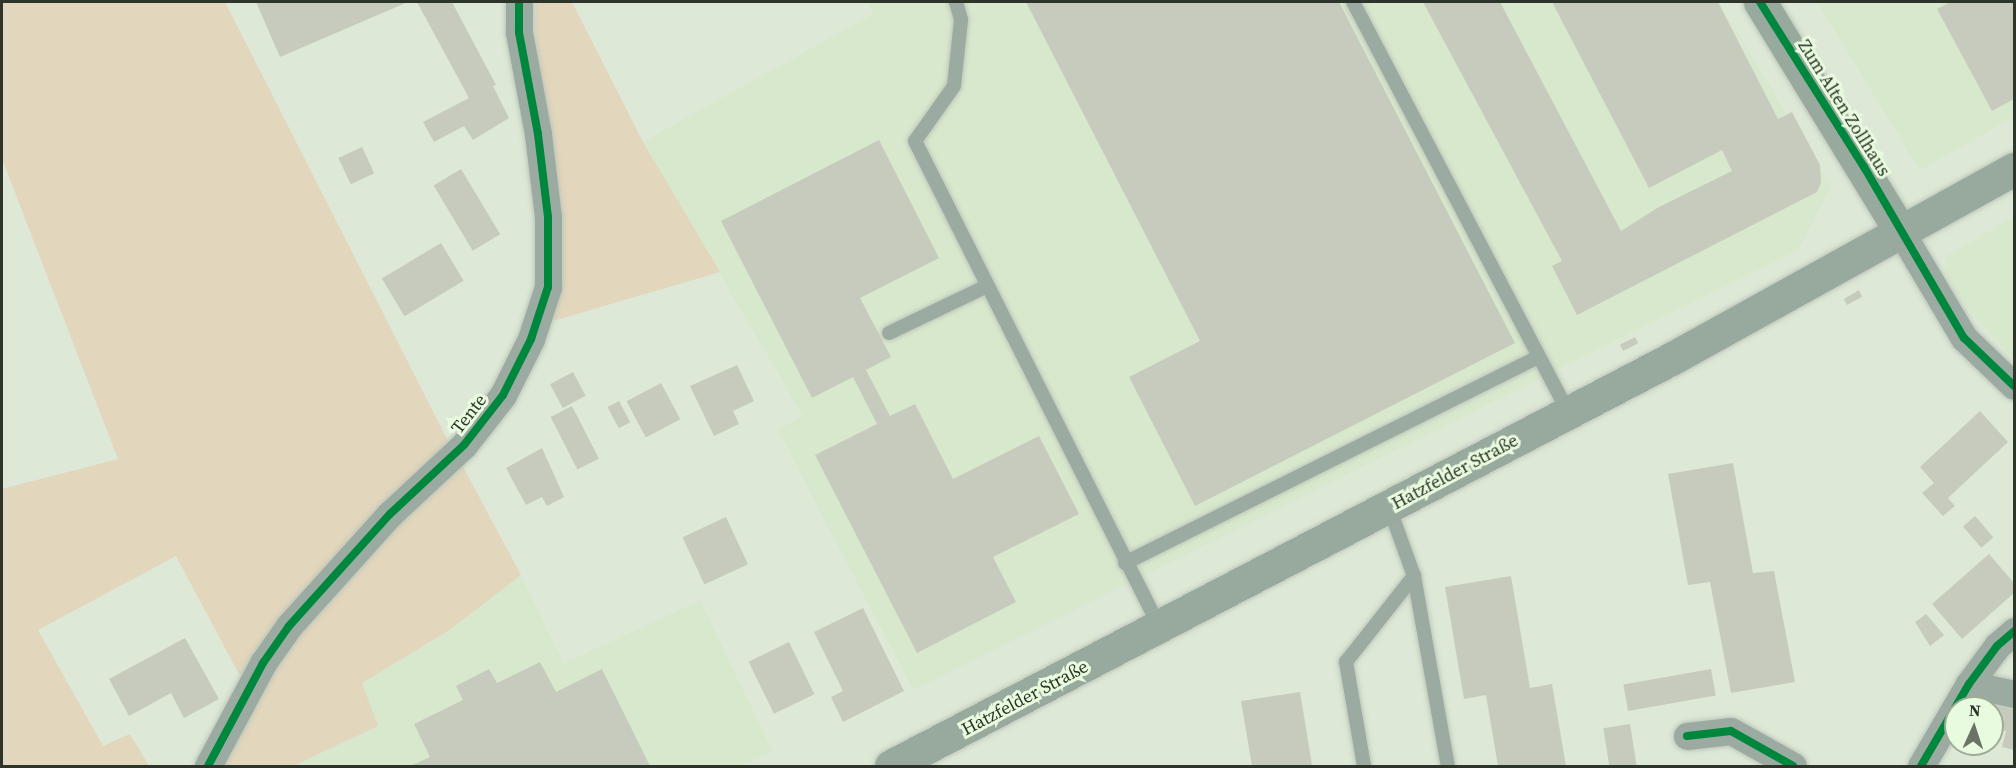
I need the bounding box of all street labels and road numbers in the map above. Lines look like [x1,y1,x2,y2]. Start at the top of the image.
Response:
street label: Zum Alten Zollhaus [1793,36,1895,180]
street label: Tente [447,390,491,438]
street label: Hatzfelder Straße [1388,430,1522,514]
street label: Hatzfelder Straße [958,656,1092,740]

